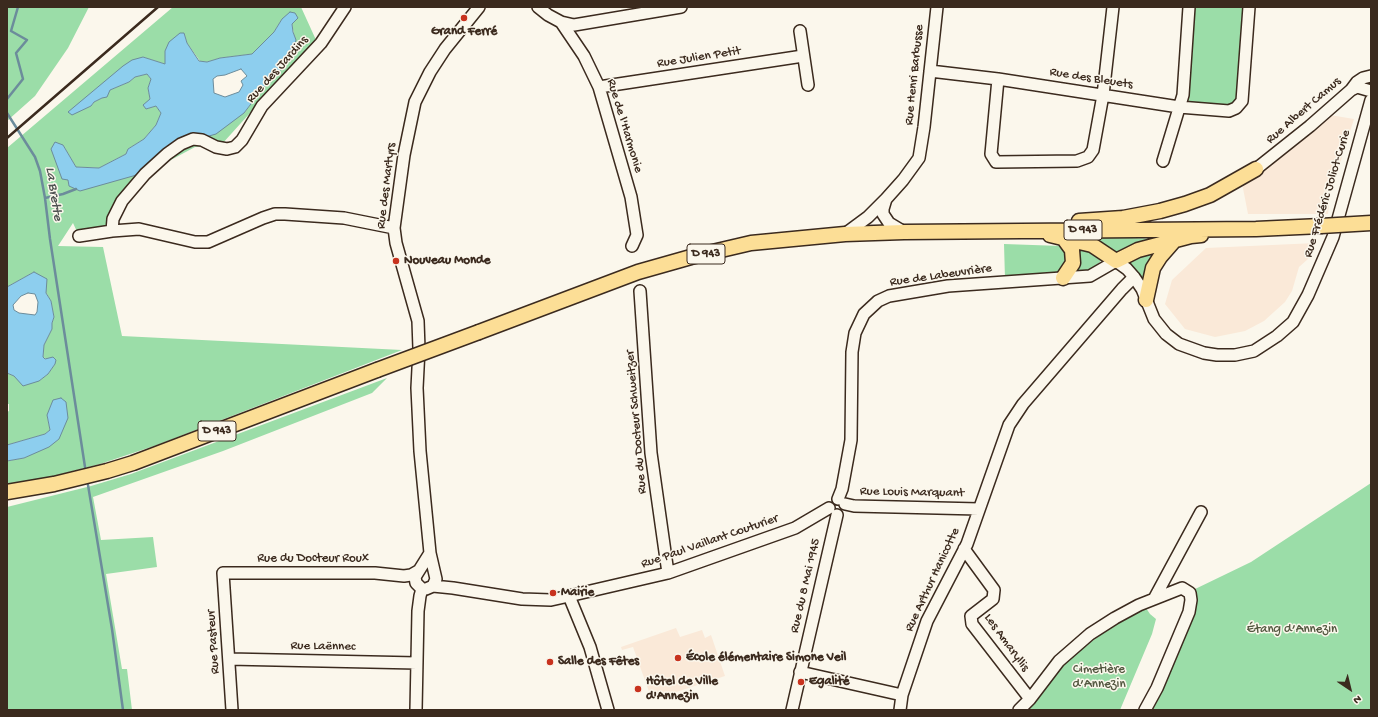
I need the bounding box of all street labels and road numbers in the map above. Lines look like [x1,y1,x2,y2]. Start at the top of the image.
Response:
street label: Rue Henri Barbusse [902,24,928,126]
street label: Rue des Jardins [244,33,312,107]
street label: Rue Julien Petit [656,44,742,72]
street label: Rue des Bleuets [1048,65,1134,93]
street label: Rue Albert Camus [1263,74,1345,148]
street label: Rue de l'Harmonie [602,77,646,175]
street label: Rue Frédéric Joliot-Curie [1301,128,1355,260]
street label: Rue des Martyrs [374,142,400,230]
road number: D 943 [1064,220,1102,240]
road number: D 943 [687,244,725,264]
street label: Rue de Labeuvrière [889,261,993,291]
street label: Rue du Docteur Schweitzer [623,349,651,495]
road number: D 943 [198,421,236,441]
street label: Rue Louis Marquant [860,484,964,502]
street label: Rue Paul Vaillant Couturier [639,511,781,573]
street label: Rue Arthur Hanicotte [902,525,964,635]
street label: Rue du 8 Mai 1945 [788,537,824,635]
street label: Rue du Docteur Roux [257,551,369,567]
street label: Rue Pasteur [204,609,224,675]
street label: Les Amaryllis [980,611,1032,675]
street label: Rue Laënnec [290,639,356,655]

